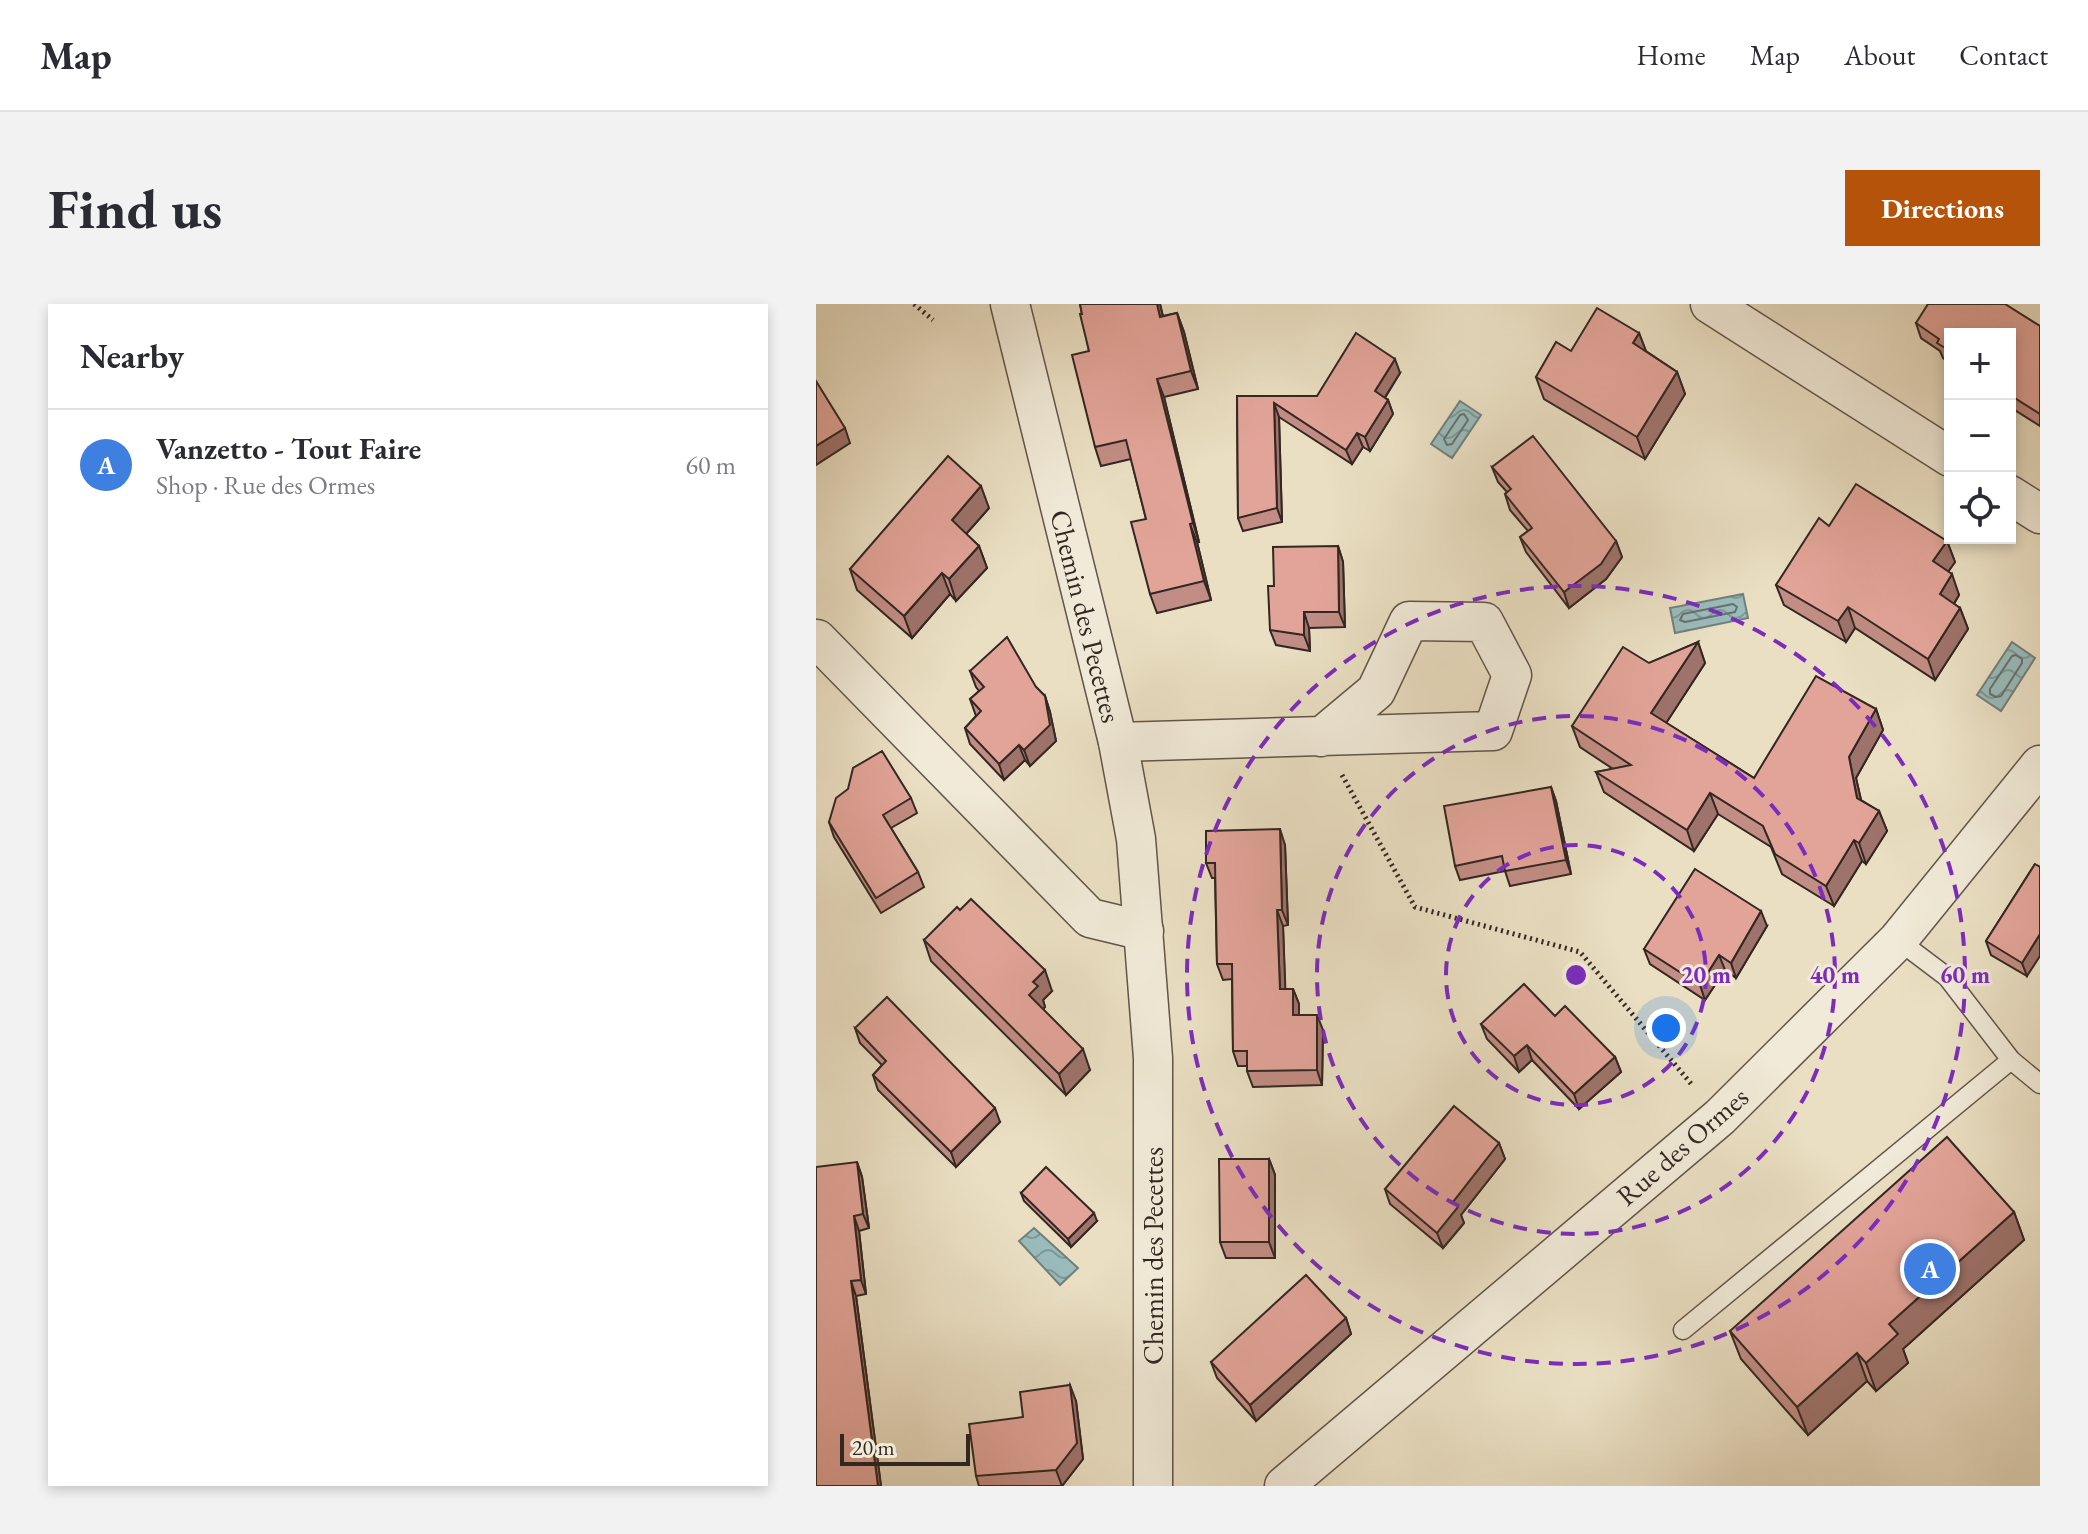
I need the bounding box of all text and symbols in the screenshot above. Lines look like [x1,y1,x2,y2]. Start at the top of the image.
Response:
text: Map [40,31,112,80]
text: Home [1636,37,1706,73]
text: Map [1750,37,1800,73]
text: About [1844,37,1915,73]
text: Contact [1959,37,2048,73]
button: Directions [1845,170,2040,246]
text: Find us [48,172,222,245]
map controls [1944,328,2016,544]
button: + [1944,328,2016,400]
text: Nearby [80,334,184,378]
button: − [1944,400,2016,472]
text: Vanzetto - Tout Faire [156,429,421,468]
text: A [97,448,115,482]
text: 60 m [686,448,736,482]
text: Shop · Rue des Ormes [156,468,375,502]
button: locate [1944,472,2016,544]
street label: Chemin des Pecettes [1042,506,1130,726]
text: 20 m [1681,959,1731,990]
text: 40 m [1810,959,1860,990]
text: 60 m [1940,959,1990,990]
centre of rings [1562,961,1590,989]
your location [1646,1008,1686,1048]
street label: Rue des Ormes [1609,1079,1755,1213]
street label: Chemin des Pecettes [1135,1147,1171,1365]
pin: A [1904,1239,1956,1299]
scale bar [840,1430,970,1466]
text: 20 m [852,1433,895,1462]

